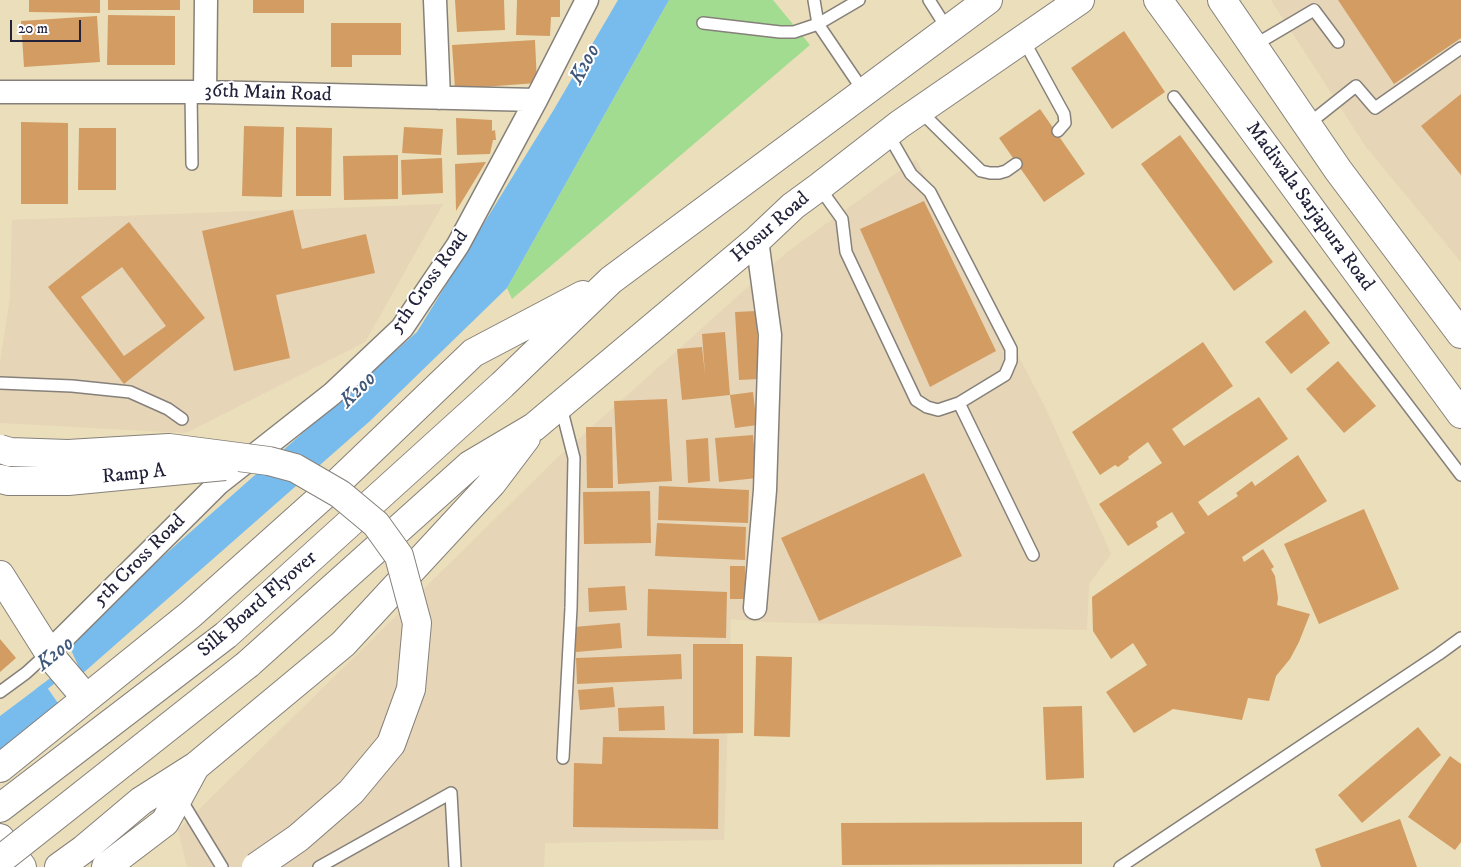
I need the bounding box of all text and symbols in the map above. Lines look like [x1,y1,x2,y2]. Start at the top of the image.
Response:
scale bar [12,10,84,42]
text: 20 m [18,19,48,38]
water label: K200 [565,41,607,89]
street label: 36th Main Road [204,80,332,108]
street label: Madiwala Sarjapura Road [1240,118,1378,296]
street label: Hosur Road [727,188,815,268]
street label: 5th Cross Road [386,226,474,338]
water label: K200 [335,368,383,414]
street label: Ramp A [101,460,167,490]
street label: 5th Cross Road [89,510,191,612]
street label: Silk Board Flyover [194,547,322,663]
water label: K200 [32,632,80,678]

